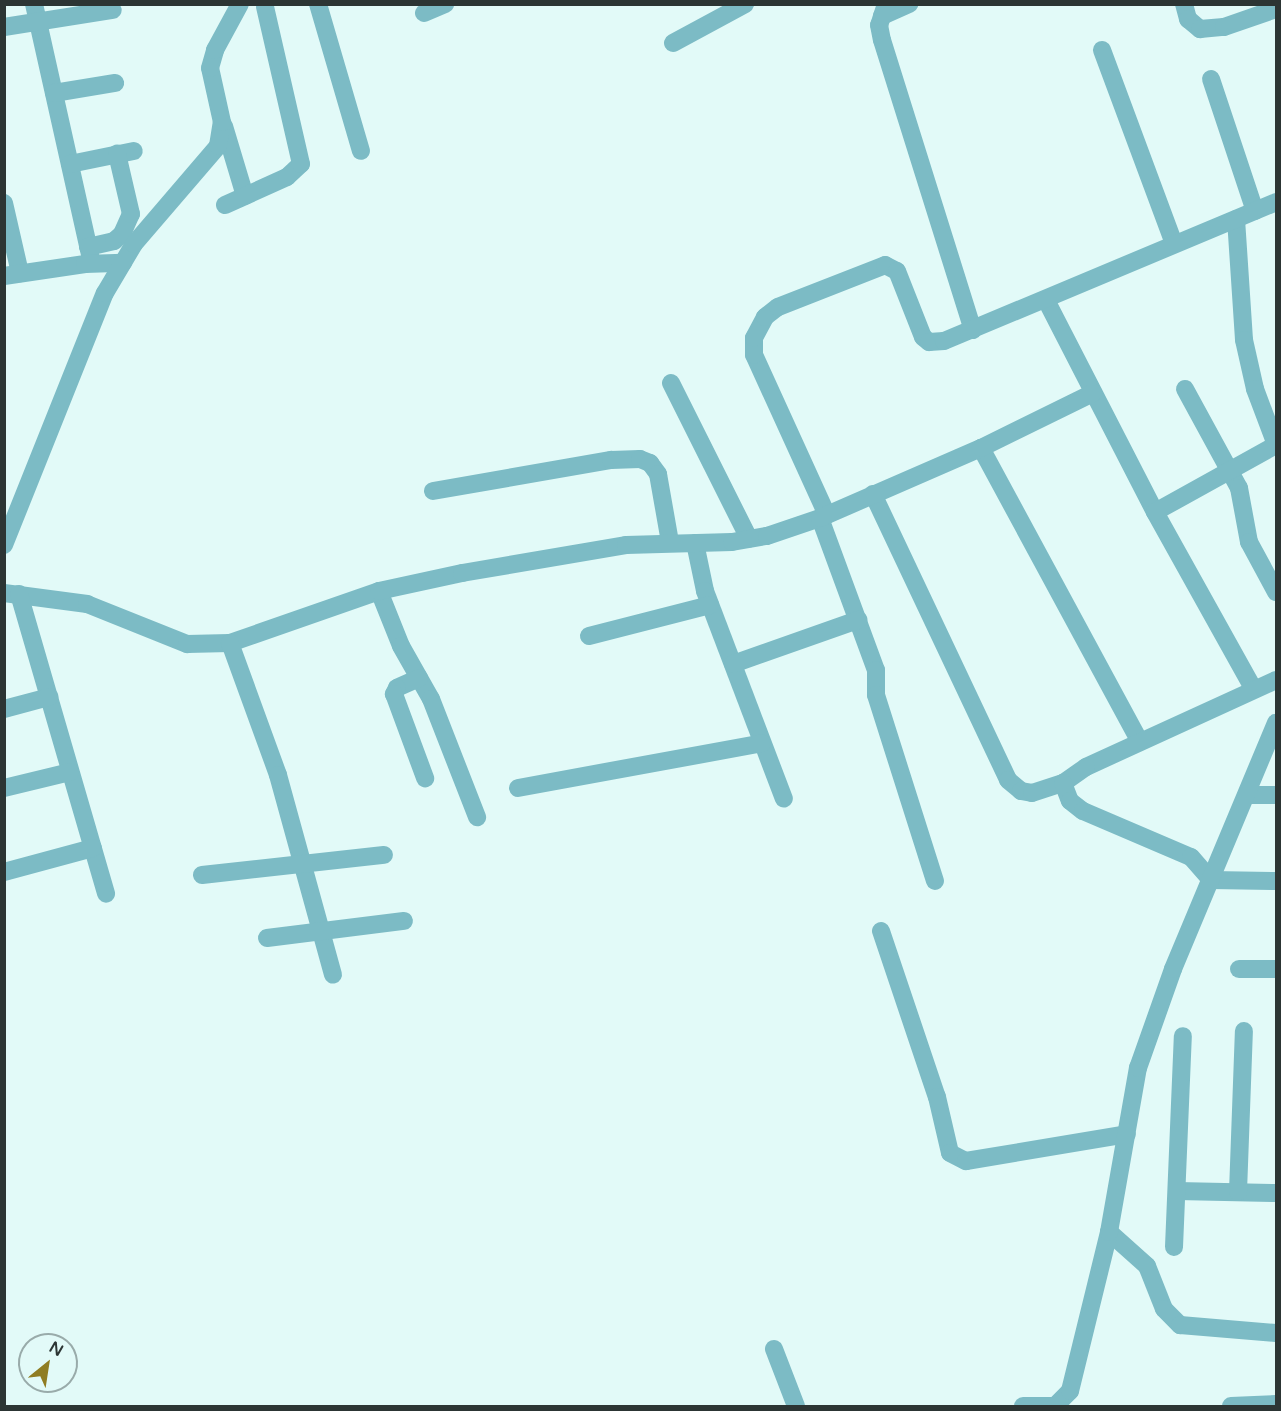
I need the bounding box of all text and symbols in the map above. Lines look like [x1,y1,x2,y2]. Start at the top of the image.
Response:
north arrow [18,1333,78,1393]
text: N [45,1337,67,1361]

